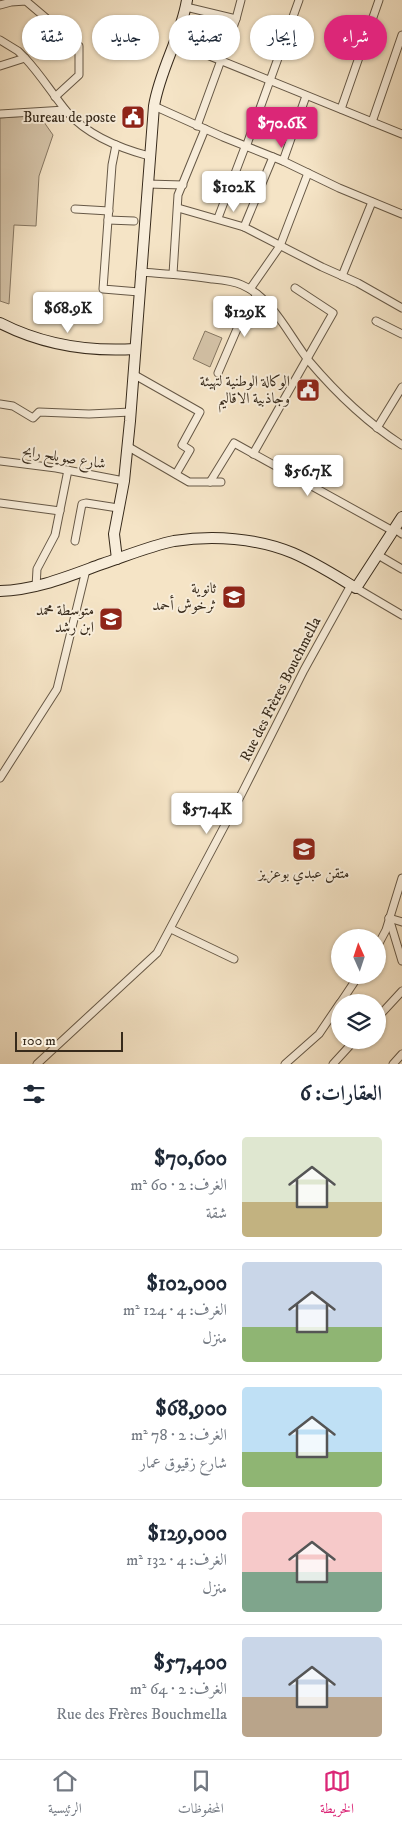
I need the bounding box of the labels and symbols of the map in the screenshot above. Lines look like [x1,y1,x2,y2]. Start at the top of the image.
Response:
public building icon: Bureau de poste [120,104,146,130]
pin: $70.6K [241,106,323,149]
place label: Bureau de poste [23,108,116,127]
pin: $102K [199,170,269,213]
pin: $68.9K [27,292,109,334]
pin: $129K [210,296,280,338]
place label: الوكالة الوطنية لتهيئة وجاذبية الاقاليم [200,372,290,413]
public building icon: الوكالة الوطنية لتهيئة وجاذبية الاقاليم [295,377,321,403]
street label: شارع صويلح رابح [20,442,107,477]
pin: $56.7K [267,454,349,497]
place label: ثانوية ثرخوش أحمد [152,579,216,615]
school or university icon: ثانوية ثرخوش أحمد [221,584,247,610]
place label: متوسطة محمد ابن رشد [36,601,94,637]
school or university icon: متوسطة محمد ابن رشد [98,606,124,632]
street label: Rue des Frères Bouchmella [236,613,326,765]
pin: $57.4K [166,792,248,835]
school or university icon: متقن عبدي بوعزيز [291,836,317,862]
place label: متقن عبدي بوعزيز [257,864,349,885]
north arrow [331,929,386,984]
scale bar [15,1029,122,1052]

